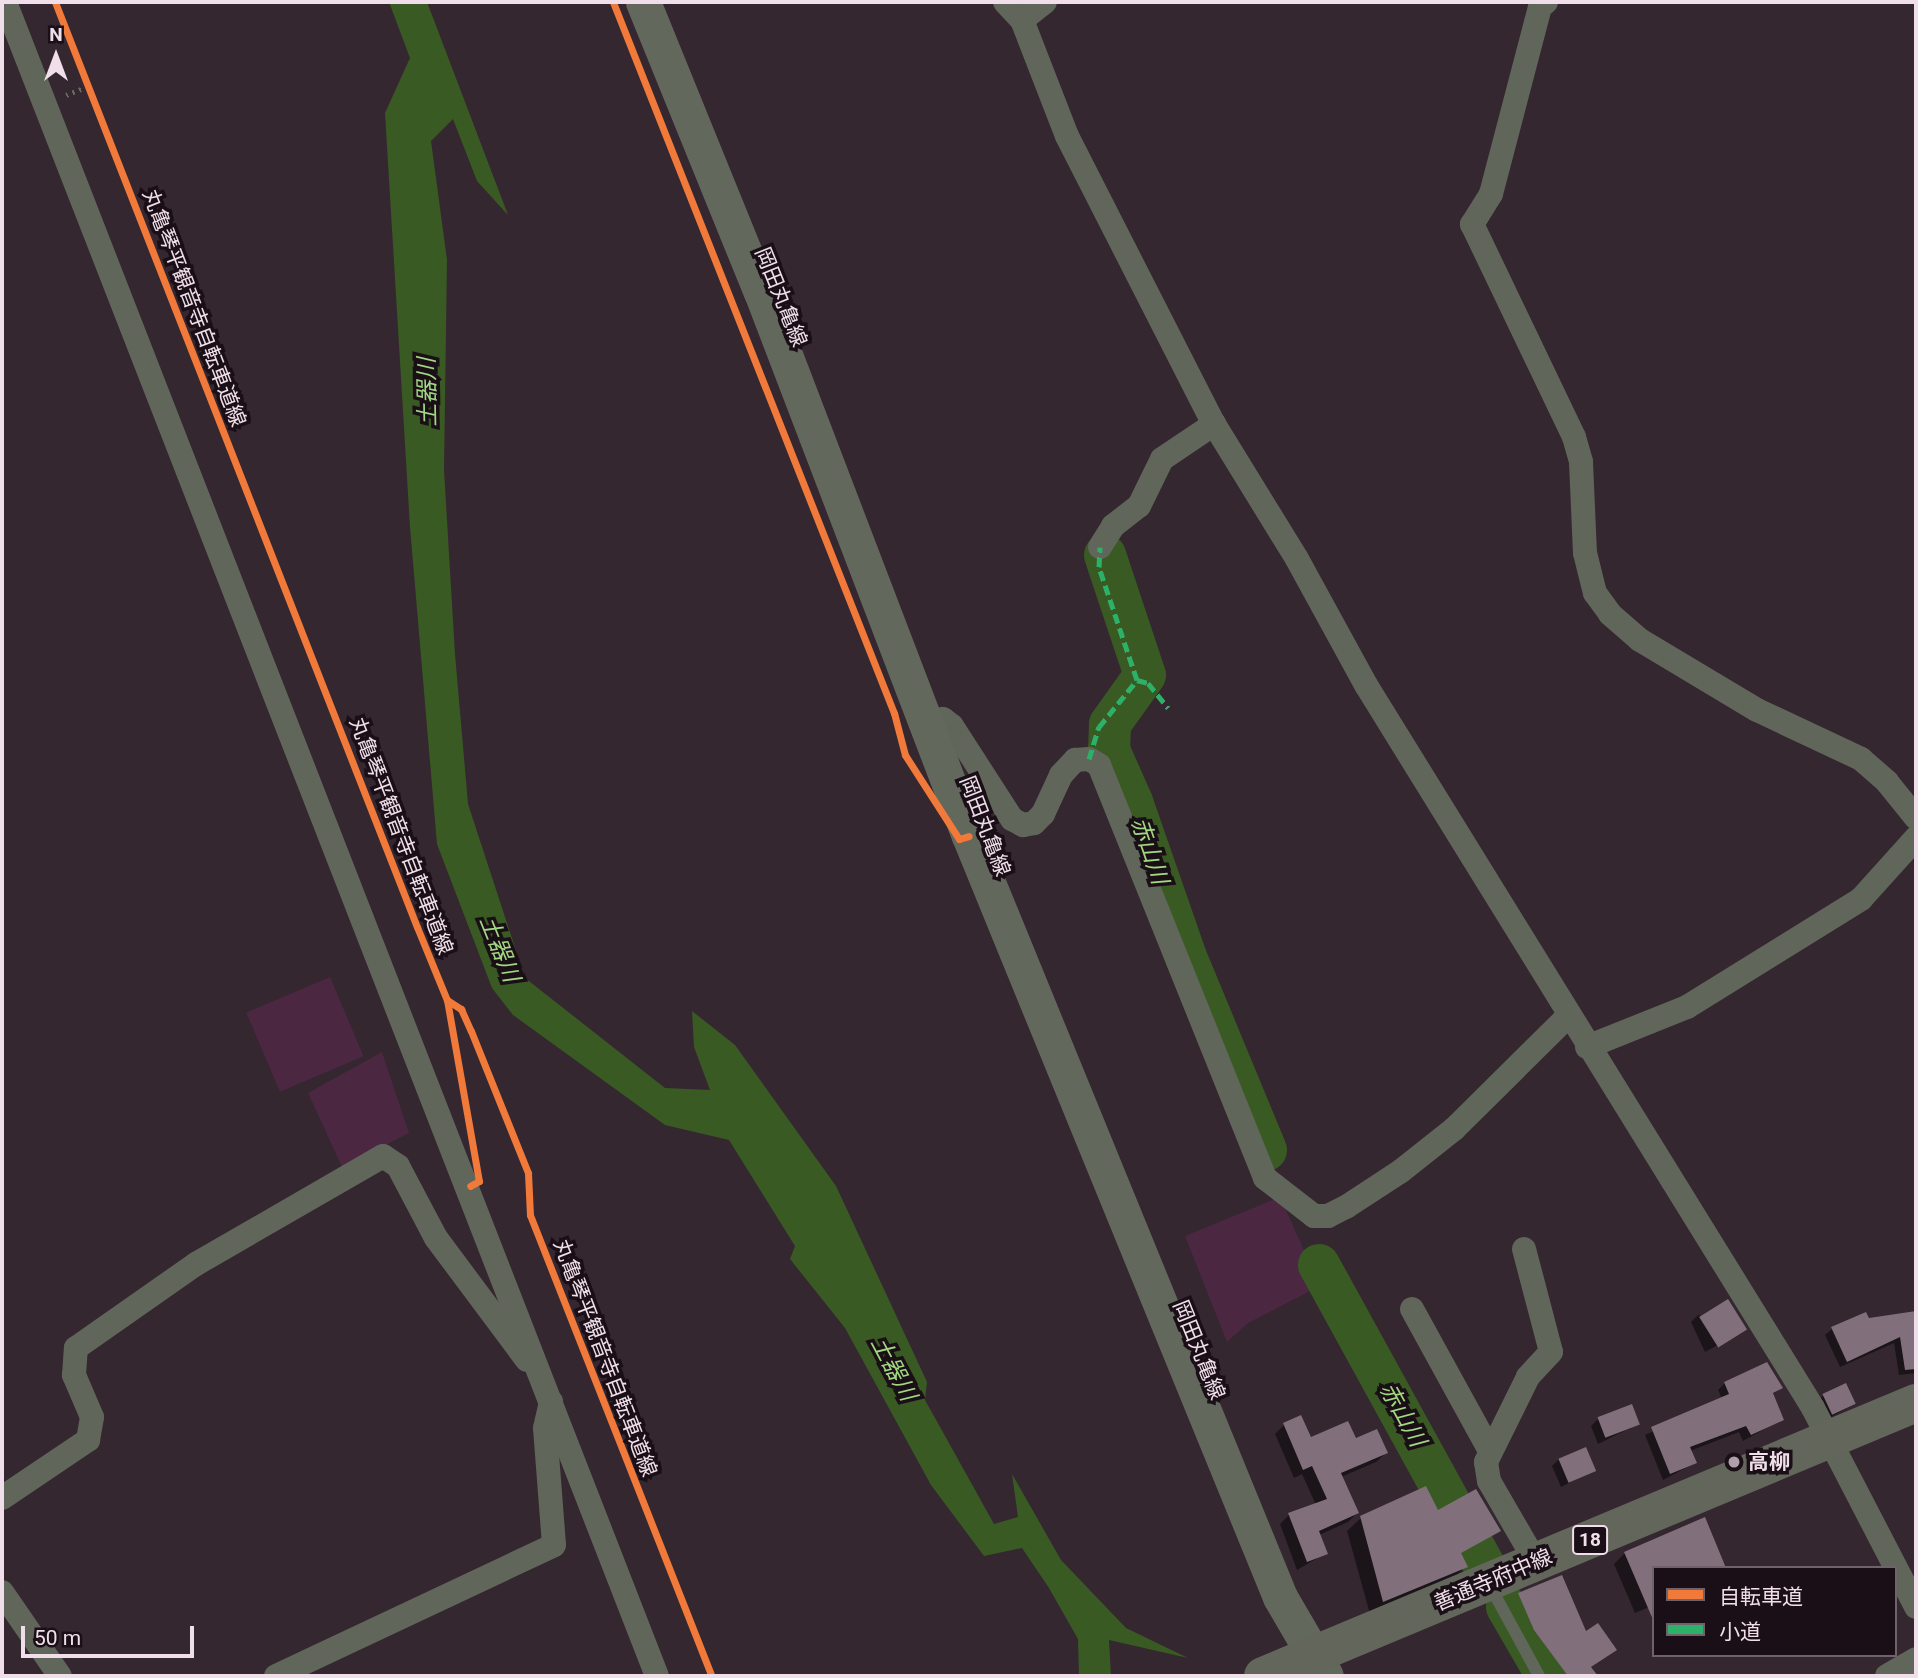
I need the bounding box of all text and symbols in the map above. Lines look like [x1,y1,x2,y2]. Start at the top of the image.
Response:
north arrow [21,21,91,91]
text: N [49,23,63,46]
street label: 丸亀琴平観音寺自転車道線 [137,186,251,430]
street label: 岡田丸亀線 [750,244,812,350]
water label: 土器川 [414,357,442,427]
street label: 丸亀琴平観音寺自転車道線 [344,714,458,958]
street label: 岡田丸亀線 [954,772,1016,880]
water label: 赤山川 [1125,814,1173,888]
water label: 土器川 [473,912,525,986]
street label: 丸亀琴平観音寺自転車道線 [548,1236,662,1480]
street label: 岡田丸亀線 [1168,1297,1230,1403]
water label: 土器川 [865,1332,921,1406]
water label: 赤山川 [1373,1378,1431,1452]
place label: 高柳 [1748,1449,1790,1475]
marker: 高柳 [1726,1454,1742,1470]
road number: 18 [1571,1524,1609,1556]
street label: 善通寺府中線 [1430,1544,1556,1616]
legend [1652,1566,1897,1657]
text: 自転車道 [1719,1585,1803,1609]
scale bar [24,1612,198,1656]
text: 小道 [1719,1620,1761,1644]
text: 50 m [34,1626,81,1650]

